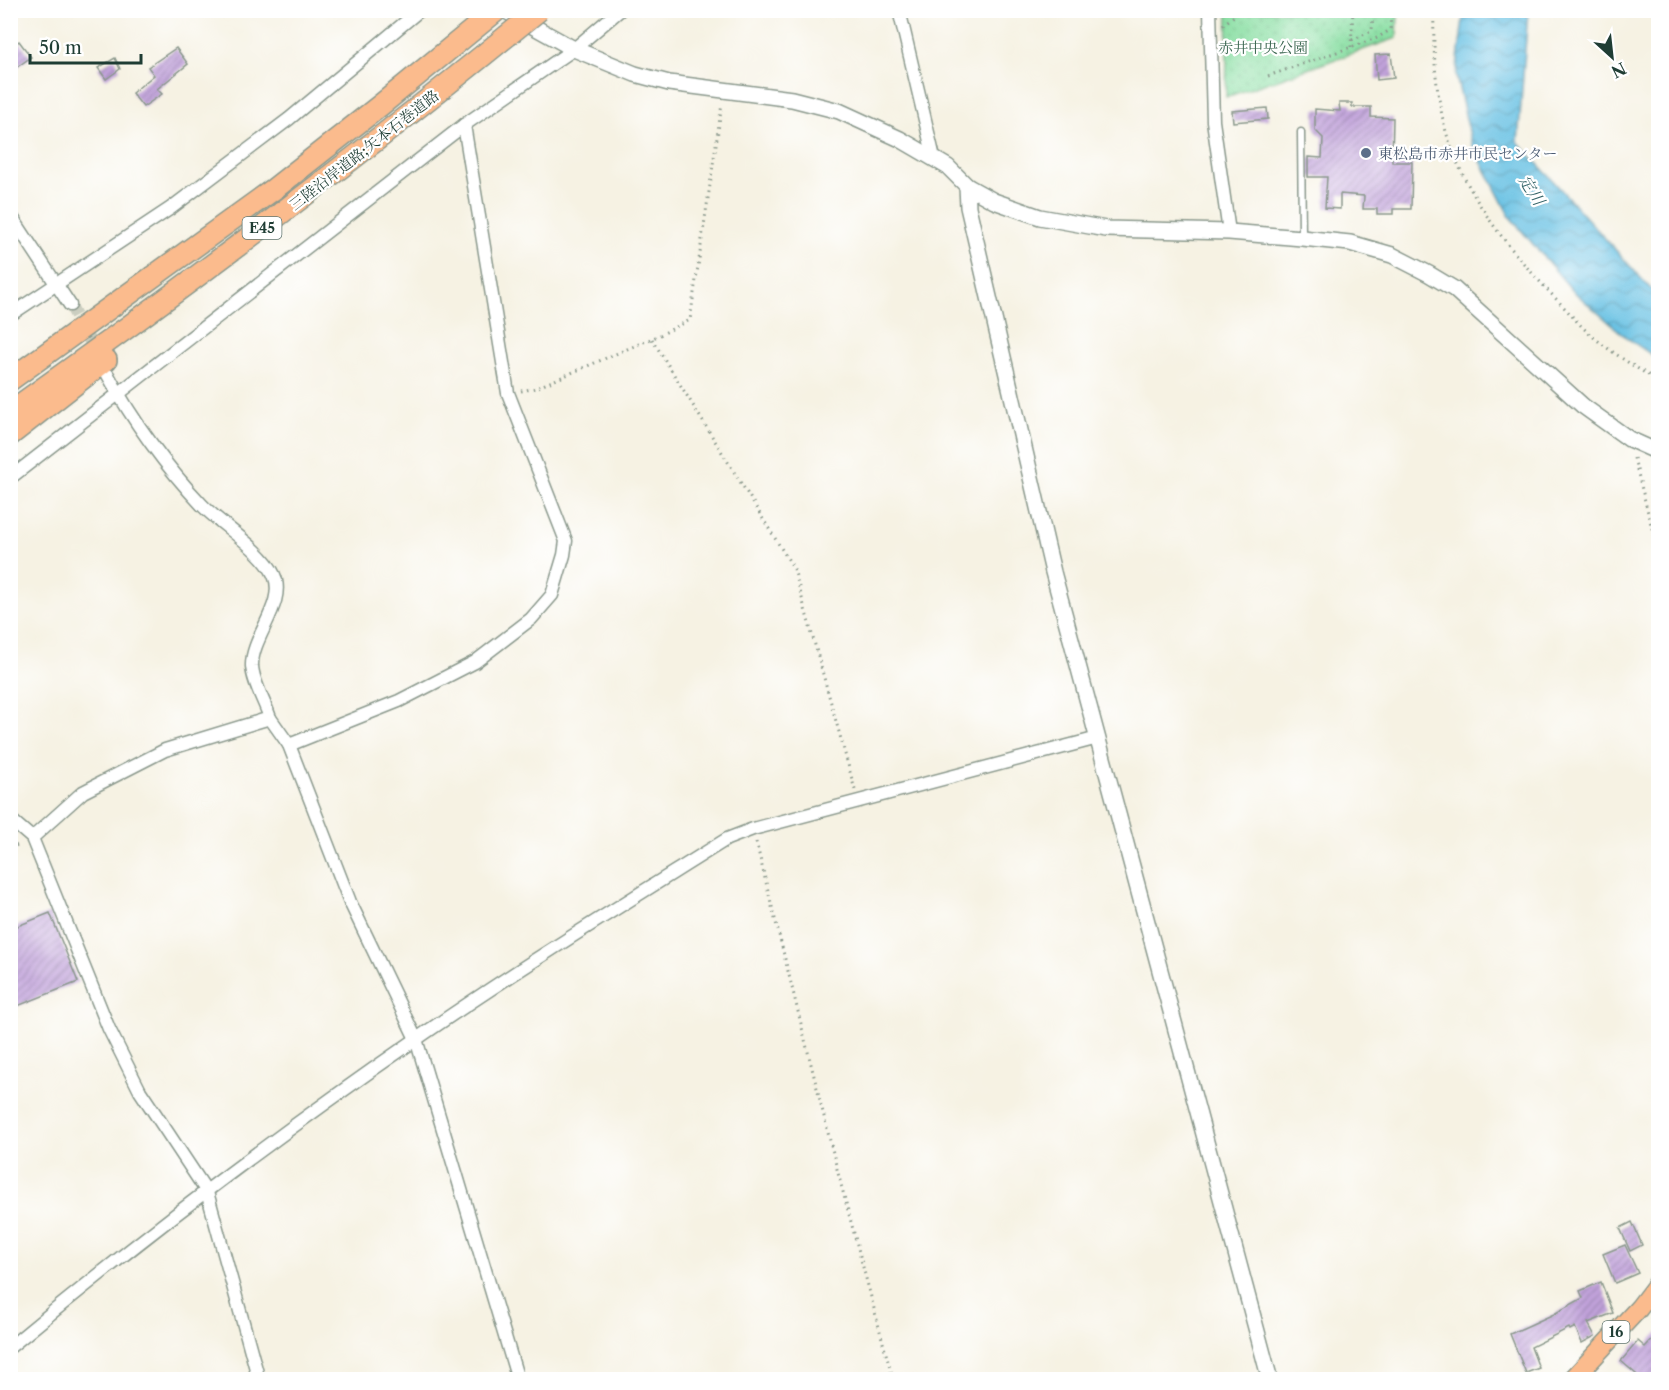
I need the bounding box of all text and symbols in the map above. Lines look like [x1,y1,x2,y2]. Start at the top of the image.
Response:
scale bar [30,27,141,65]
north arrow [1582,27,1642,87]
text: 50 m [39,37,82,59]
park label: 赤井中央公園 [1218,38,1308,57]
text: N [1608,58,1630,82]
street label: 三陸沿岸道路;矢本石巻道路 [286,86,442,214]
place label: 東松島市赤井市民センター [1378,144,1557,163]
marker: 東松島市赤井市民センター [1359,146,1373,160]
water label: 定川 [1515,171,1550,211]
road number: E45 [242,217,282,239]
road number: 16 [1602,1321,1630,1343]

